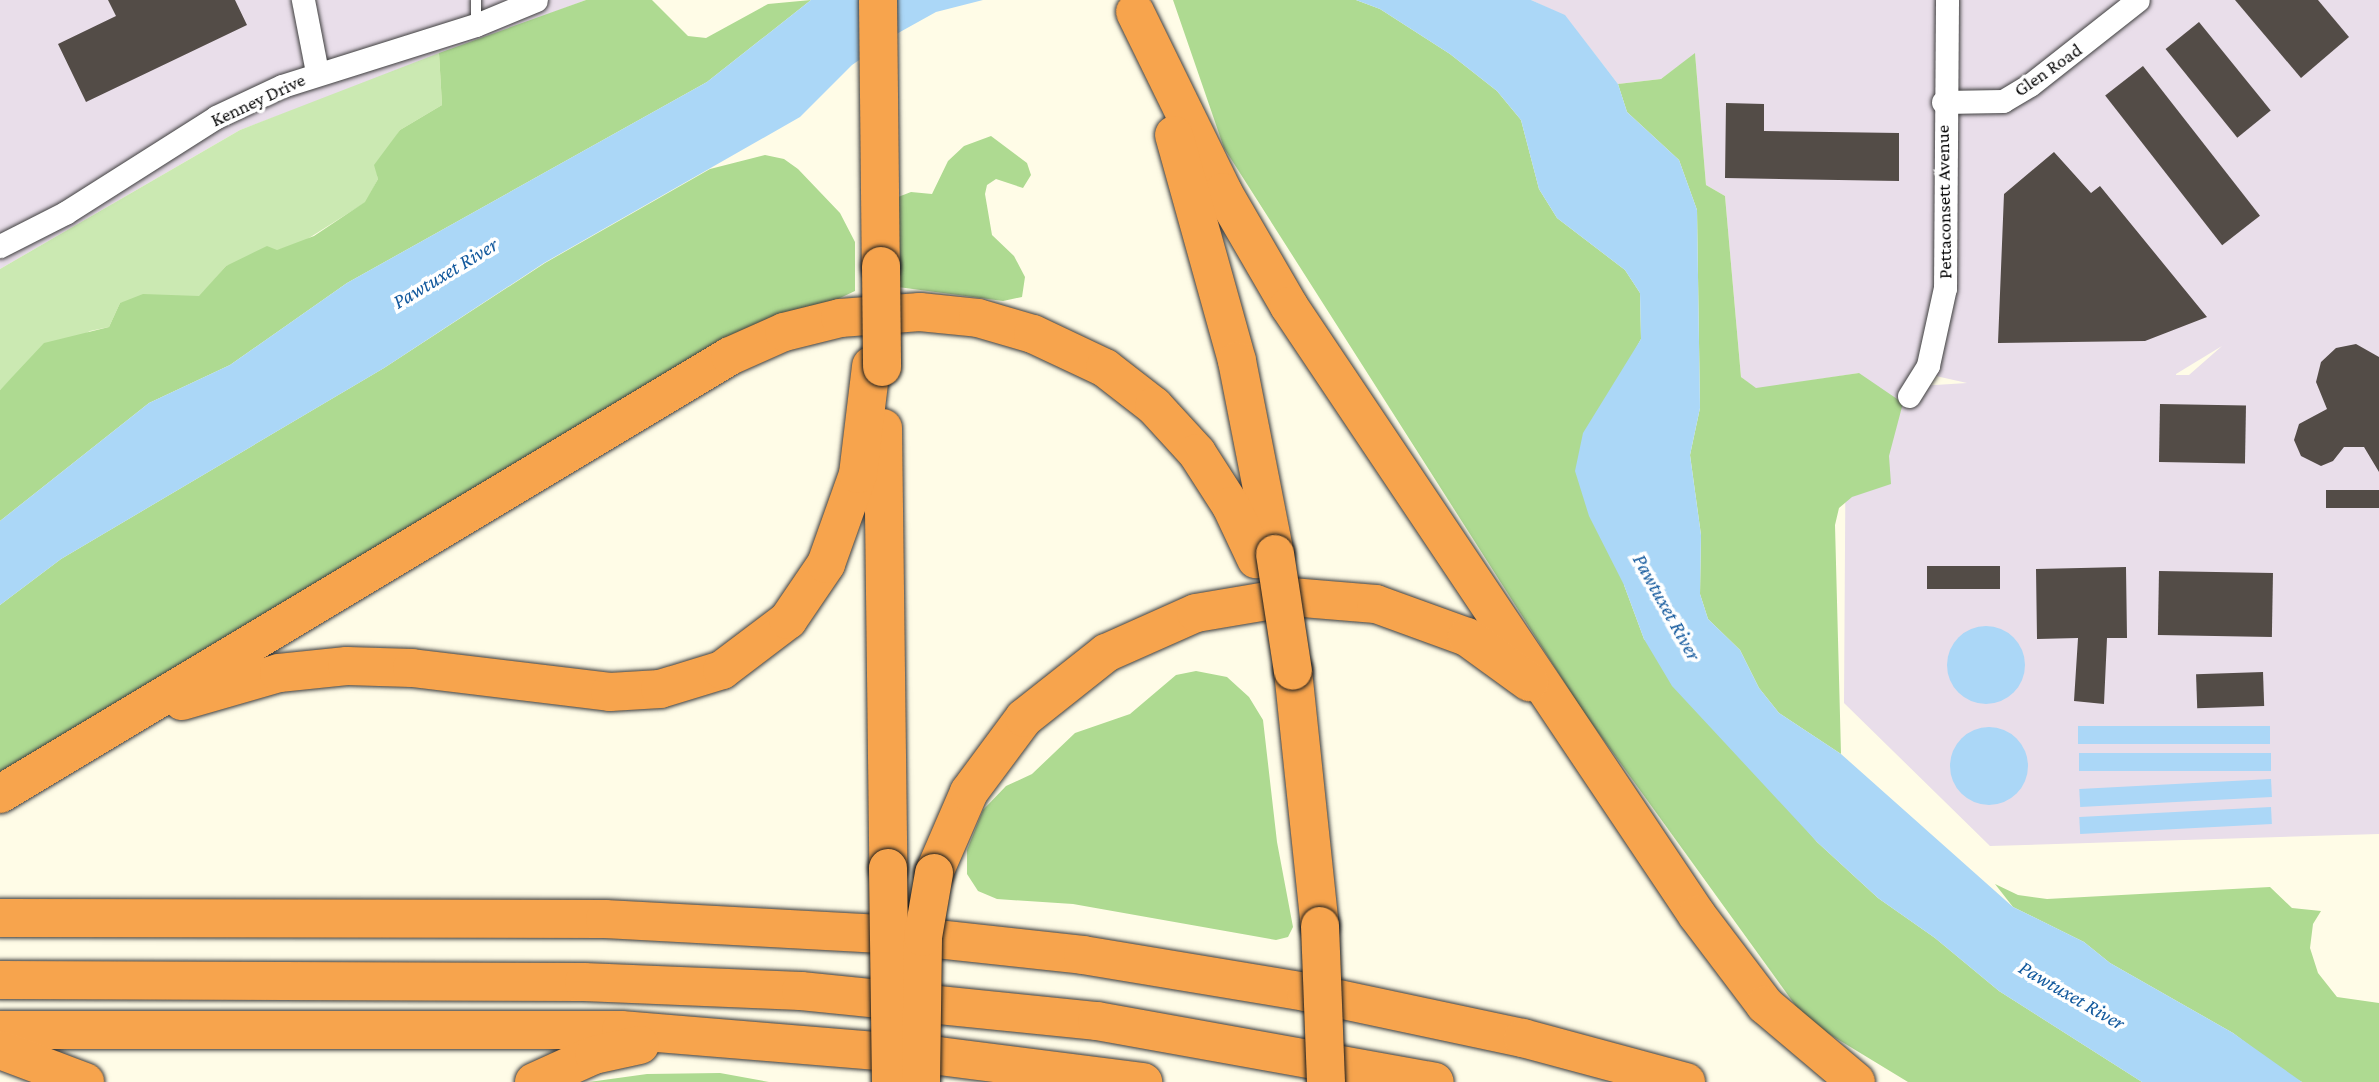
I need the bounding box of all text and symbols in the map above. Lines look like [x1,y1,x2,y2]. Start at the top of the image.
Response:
street label: Glen Road [2010,38,2086,102]
street label: Kenney Drive [207,68,309,132]
street label: Pettaconsett Avenue [1931,125,1957,279]
water label: Pawtuxet River [388,232,502,314]
water label: Pawtuxet River [1627,549,1707,665]
water label: Pawtuxet River [2015,955,2129,1035]

